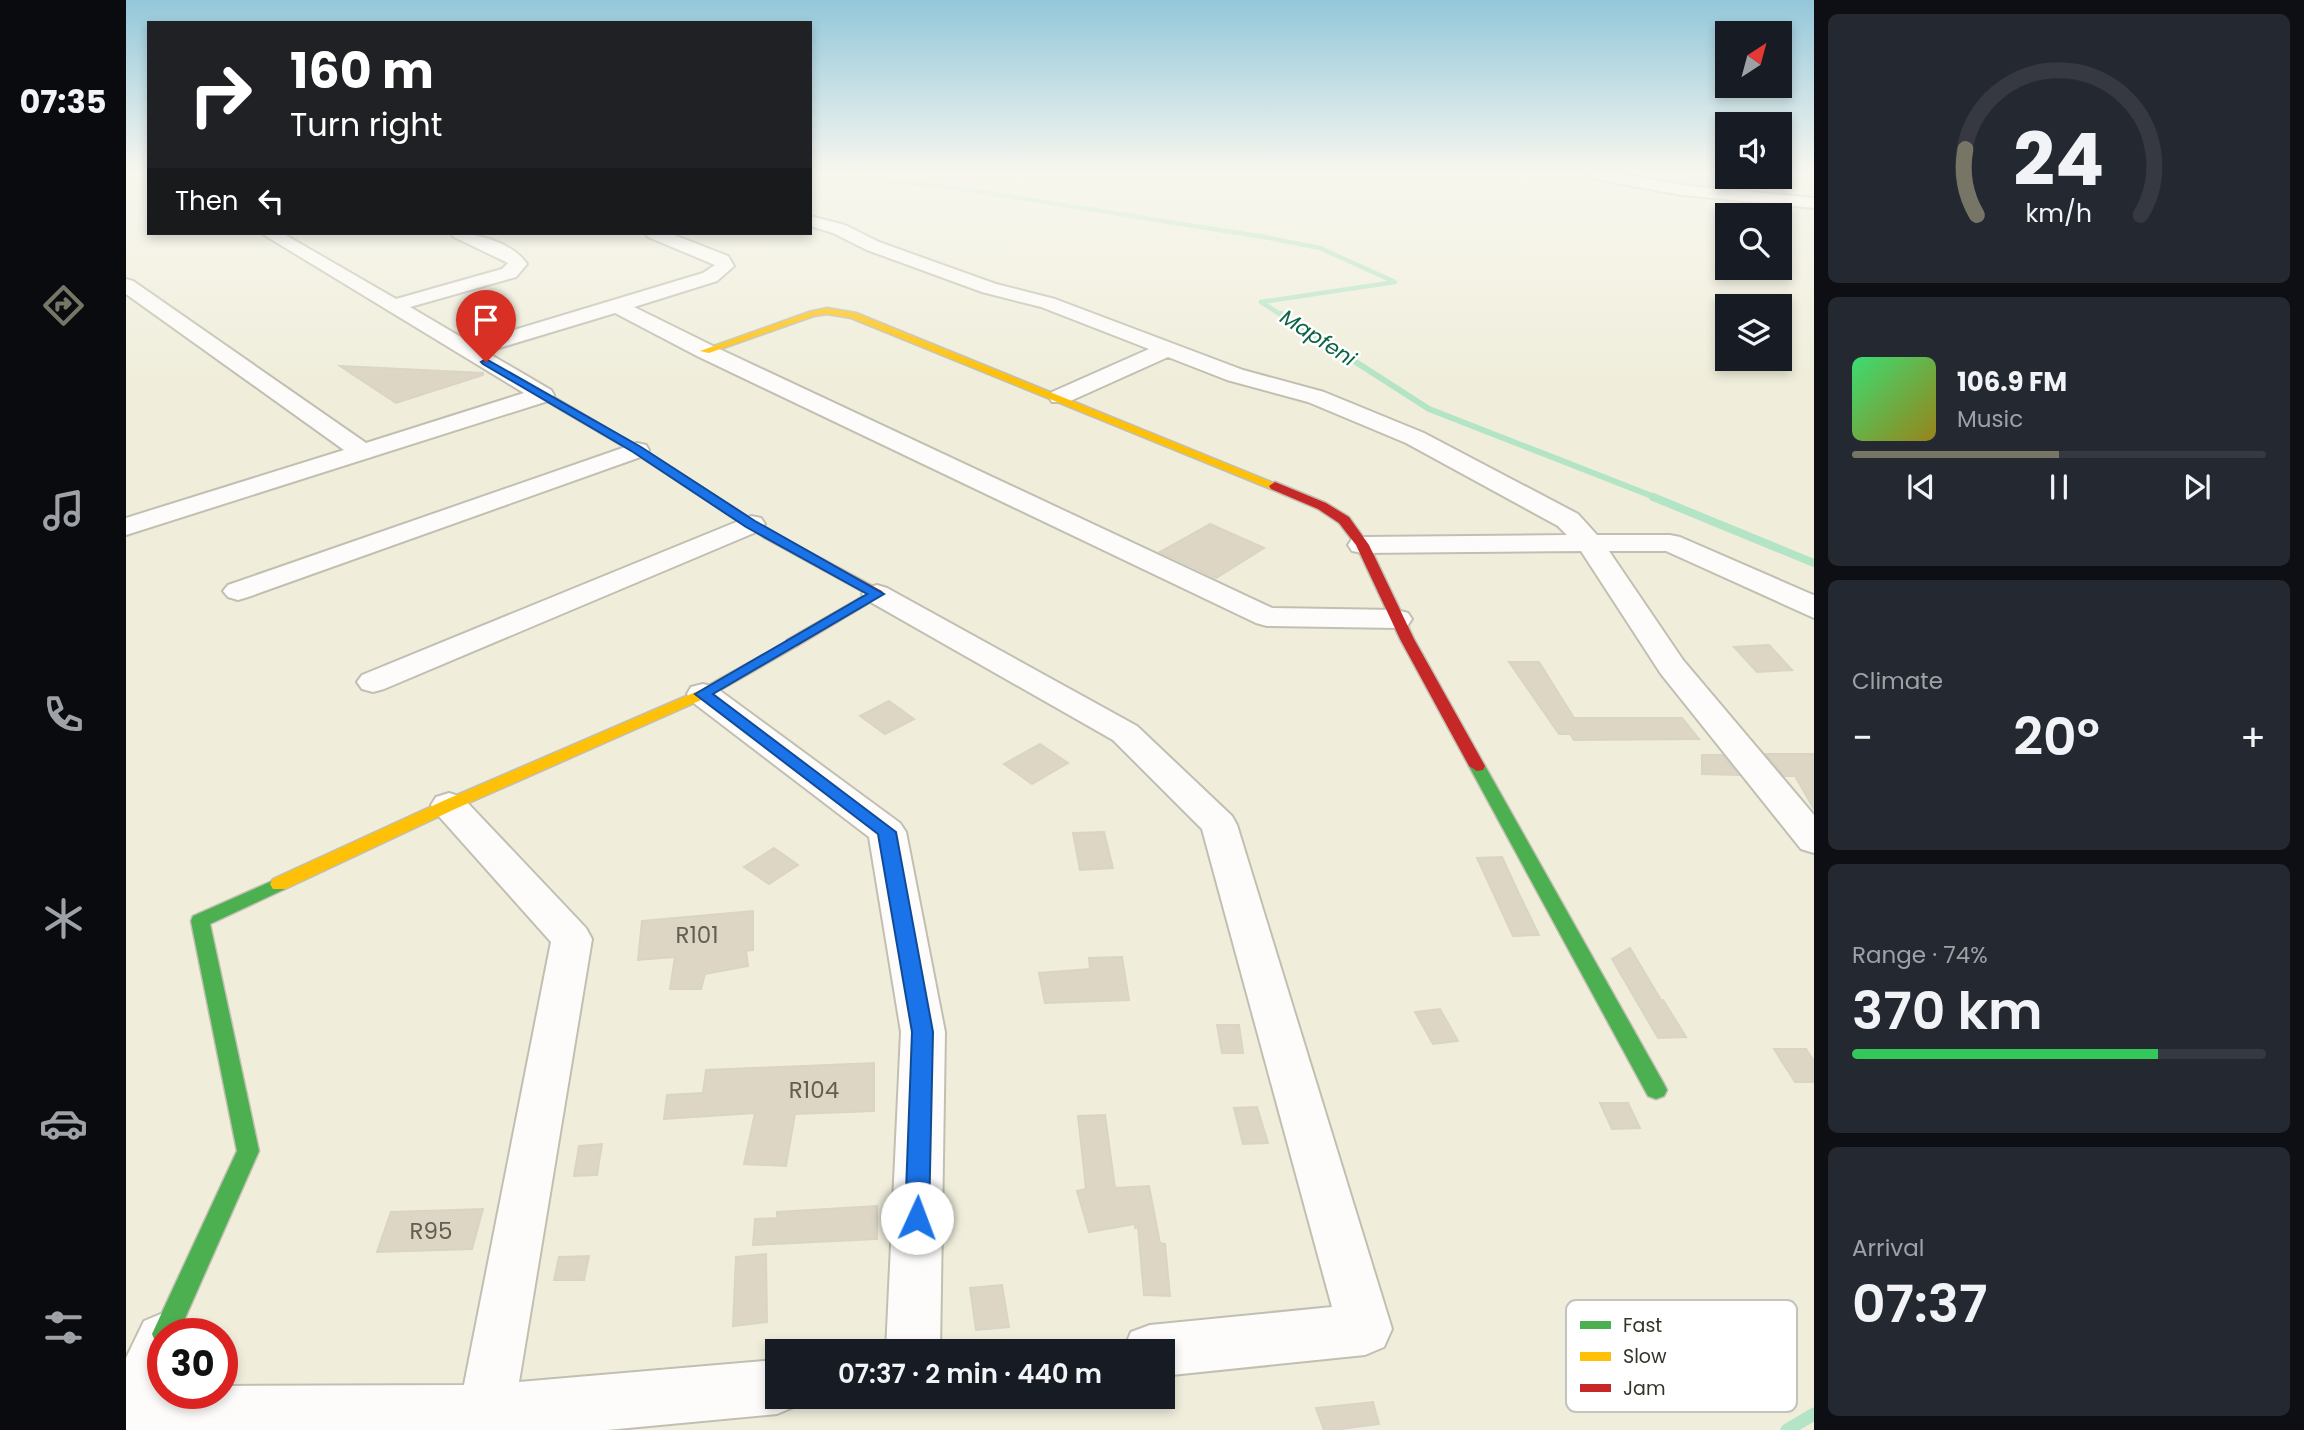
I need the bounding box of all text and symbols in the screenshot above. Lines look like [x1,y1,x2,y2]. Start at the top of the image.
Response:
north arrow [1715,21,1792,98]
map controls [1715,21,1792,371]
text: 160 m [290,37,434,105]
icon: right [175,49,266,140]
text: 07:35 [19,79,107,124]
text: Turn right [290,102,442,147]
text: 24 [2014,109,2104,210]
button: sound [1715,112,1792,189]
icon: left [252,182,290,220]
text: Then [175,183,238,219]
text: km/h [2026,195,2092,230]
button: search [1715,203,1792,280]
icon: directions [39,281,88,330]
pin [456,290,516,362]
button: layers [1715,294,1792,371]
icon: arrive [467,301,505,339]
water label: Mapfeni [1275,302,1363,373]
text: 106.9 FM [1957,364,2067,400]
text: Music [1957,403,2023,435]
icon: previous [1902,468,1940,506]
icon: pause [2040,468,2078,506]
icon: next [2178,468,2216,506]
icon: music [39,486,88,535]
text: Climate [1852,665,1943,697]
icon: phone [39,690,88,739]
text: 20° [2013,700,2100,773]
text: − [1852,711,1873,764]
text: + [2240,711,2266,764]
icon: climate [39,894,88,943]
house number: R101 [675,919,719,951]
text: Range · 74% [1852,939,1988,971]
text: 370 km [1852,974,2042,1047]
house number: R104 [789,1074,839,1106]
icon: car [39,1099,88,1148]
position arrow [880,1181,954,1255]
house number: R95 [410,1215,452,1247]
text: Arrival [1852,1232,1924,1264]
text: 07:37 [1852,1267,1987,1340]
legend [1566,1300,1797,1412]
icon: filters [39,1303,88,1352]
text: Fast [1623,1312,1662,1339]
speed limit sign: 30 [147,1318,238,1409]
text: Slow [1623,1343,1667,1370]
text: 07:37 · 2 min · 440 m [838,1356,1102,1392]
text: Jam [1623,1375,1665,1402]

